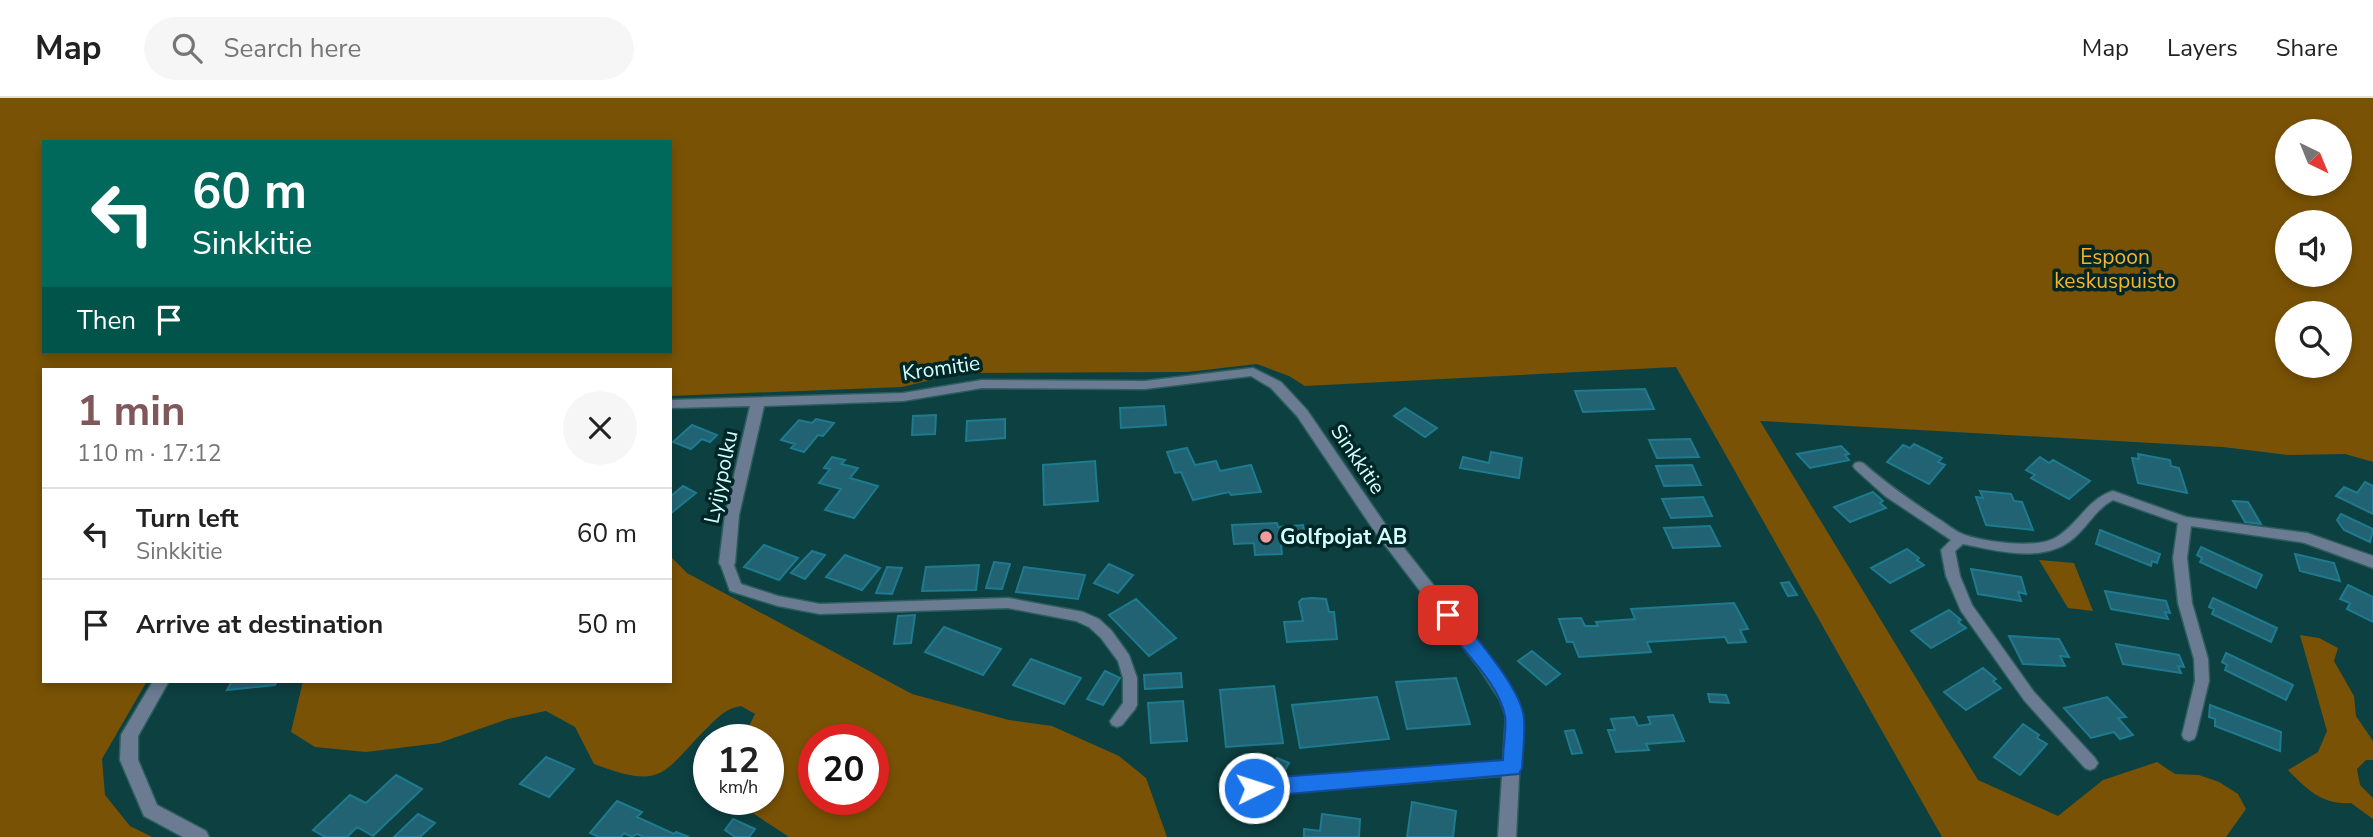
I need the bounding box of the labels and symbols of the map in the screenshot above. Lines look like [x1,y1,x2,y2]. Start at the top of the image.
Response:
north arrow [2275,119,2352,196]
park label: Espoon keskuspuisto [2054,243,2176,295]
street label: Kromitie [900,349,982,387]
street label: Sinkkitie [1324,418,1392,500]
street label: Lyijypolku [697,428,745,526]
place label: Golfpojat AB [1280,523,1407,551]
marker: Golfpojat AB [1258,529,1274,545]
pin [1418,585,1478,645]
speed limit sign: 20 [798,724,889,815]
position arrow [1217,751,1291,825]

